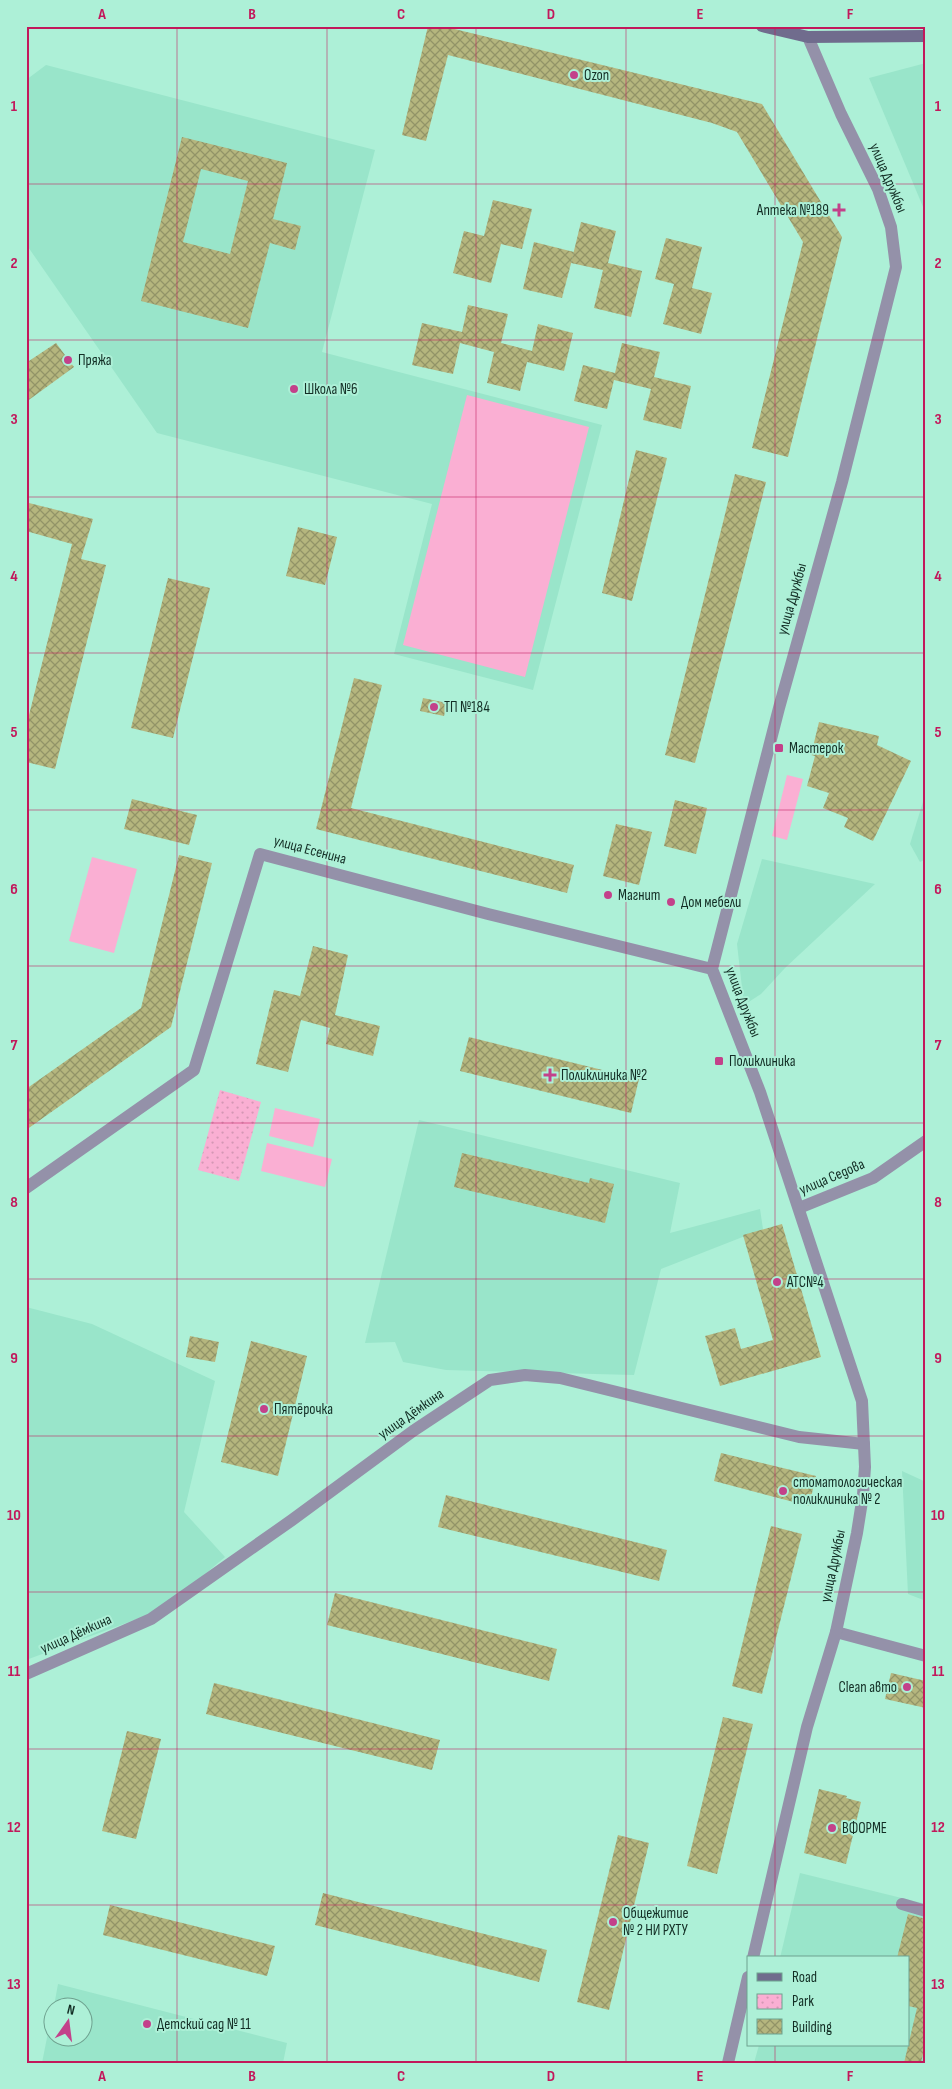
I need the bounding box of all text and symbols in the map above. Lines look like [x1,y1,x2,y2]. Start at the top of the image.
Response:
text: A [97,5,106,24]
text: B [248,5,256,24]
text: C [397,5,405,24]
text: D [547,5,555,24]
text: E [697,5,704,24]
text: F [847,5,854,24]
place label: Ozon [584,66,609,85]
marker: Ozon [568,69,580,81]
text: 1 [11,97,18,116]
text: 1 [935,97,942,116]
street label: улица Дружбы [865,140,911,216]
place label: Аптека №189 [756,201,829,220]
marker: Аптека №189 [833,204,845,216]
text: 2 [10,254,18,273]
text: 2 [934,254,942,273]
place label: Пряжа [78,351,112,370]
marker: Пряжа [62,354,74,366]
place label: Школа №6 [304,380,358,399]
marker: Школа №6 [288,383,300,395]
text: 3 [10,410,18,429]
text: 3 [934,410,942,429]
street label: улица Дружбы [773,561,811,637]
text: 4 [10,567,18,586]
text: 4 [934,567,942,586]
place label: ТП №184 [444,698,490,717]
marker: ТП №184 [428,701,440,713]
text: 5 [10,723,18,742]
text: 5 [934,723,942,742]
place label: Мастерок [789,739,844,758]
marker: Мастерок [773,742,785,754]
street label: улица Есенина [272,831,349,869]
text: 6 [10,880,18,899]
text: 6 [934,880,942,899]
place label: Магнит [618,886,660,905]
marker: Магнит [602,889,614,901]
place label: Дом мебели [681,893,741,912]
marker: Дом мебели [665,896,677,908]
street label: улица Дружбы [721,964,765,1040]
text: 7 [11,1036,18,1055]
text: 7 [935,1036,942,1055]
place label: Поликлиника [729,1052,796,1071]
marker: Поликлиника [713,1055,725,1067]
place label: Поликлиника №2 [561,1066,647,1085]
marker: Поликлиника №2 [543,1068,557,1082]
street label: улица Седова [796,1155,868,1199]
text: 8 [10,1193,18,1212]
text: 8 [934,1193,942,1212]
place label: АТС№4 [786,1273,823,1292]
marker: АТС№4 [771,1276,783,1288]
text: 9 [10,1349,18,1368]
text: 9 [934,1349,942,1368]
street label: улица Дёмкина [374,1384,448,1444]
place label: Пятёрочка [274,1400,333,1419]
marker: Пятёрочка [258,1403,270,1415]
place label: стоматологическая поликлиника № 2 [793,1473,902,1509]
marker: стоматологическая поликлиника № 2 [777,1485,789,1497]
text: 10 [7,1506,21,1525]
text: 10 [931,1506,945,1525]
street label: улица Дружбы [816,1528,850,1604]
street label: улица Дёмкина [37,1610,115,1658]
text: 11 [8,1662,21,1681]
text: 11 [932,1662,945,1681]
place label: Сlean авто [838,1678,897,1697]
marker: Сlean авто [901,1681,913,1693]
text: 12 [7,1818,21,1837]
text: 12 [931,1818,945,1837]
place label: ВФОРМЕ [842,1819,887,1838]
marker: ВФОРМЕ [826,1822,838,1834]
place label: Общежитие № 2 НИ РХТУ [623,1904,689,1940]
marker: Общежитие № 2 НИ РХТУ [607,1916,619,1928]
legend [747,1956,910,2046]
text: Road [792,1968,817,1987]
text: 13 [7,1975,21,1994]
text: 13 [931,1975,945,1994]
text: Park [792,1992,814,2011]
north arrow [42,1996,92,2046]
text: N [65,2001,77,2019]
place label: Детский сад № 11 [157,2015,252,2034]
marker: Детский сад № 11 [141,2018,153,2030]
text: Building [792,2018,832,2037]
text: A [97,2067,106,2086]
text: B [248,2067,256,2086]
text: C [397,2067,405,2086]
text: D [547,2067,555,2086]
text: E [697,2067,704,2086]
text: F [847,2067,854,2086]

